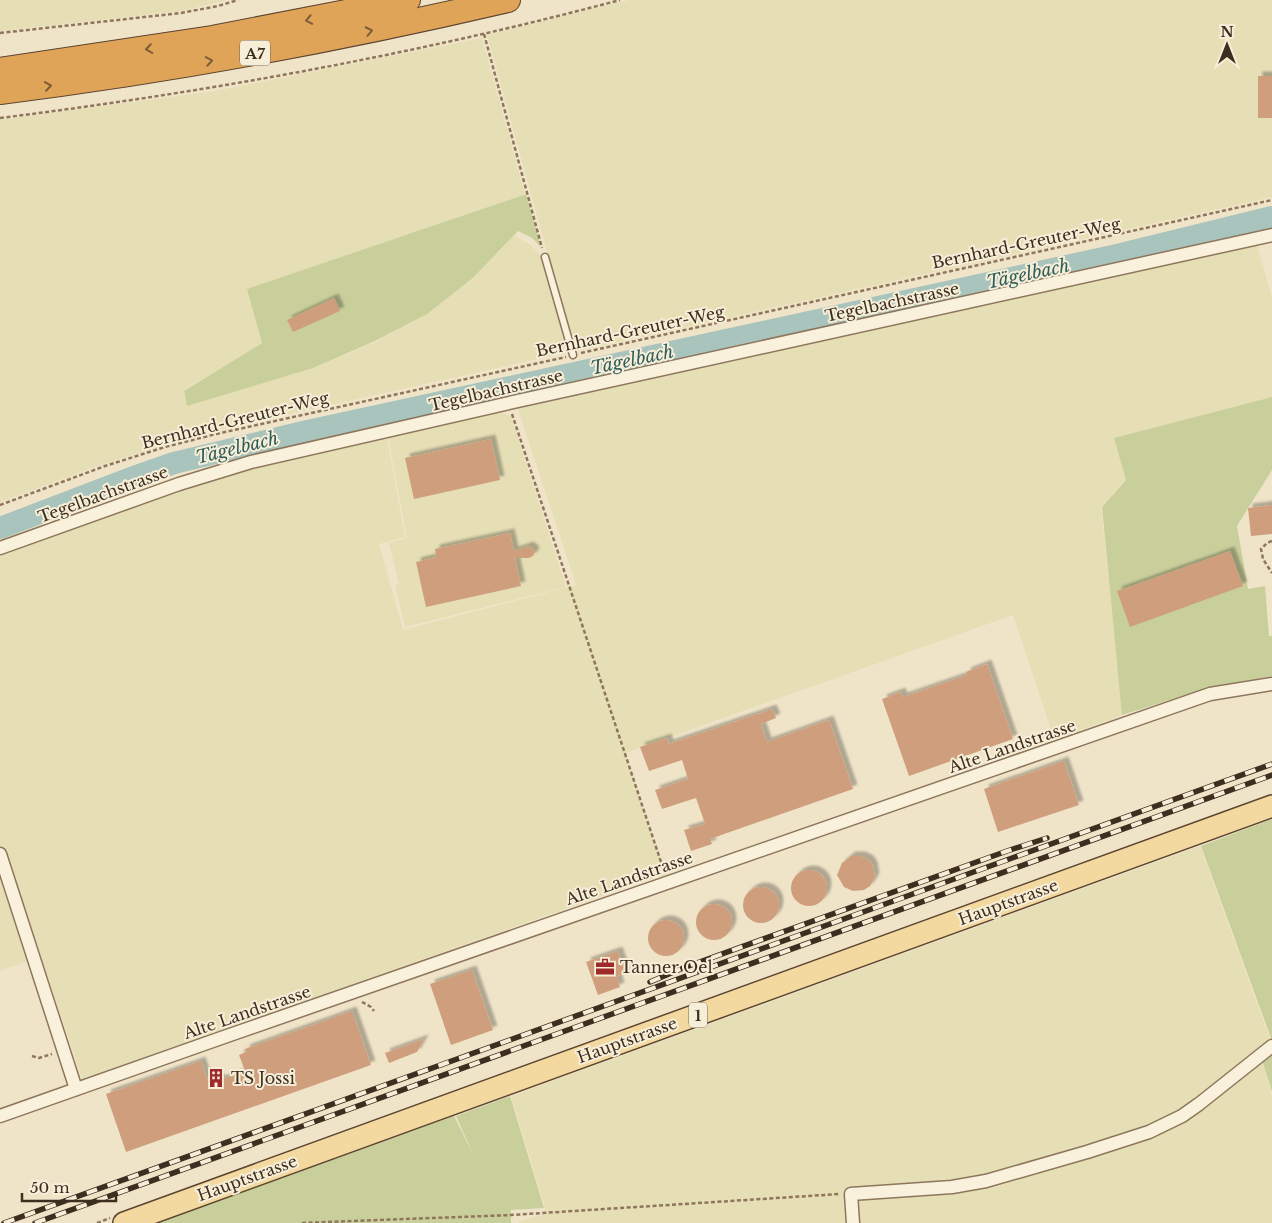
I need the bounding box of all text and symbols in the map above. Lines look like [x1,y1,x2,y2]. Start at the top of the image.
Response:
one-way arrow [304,15,313,25]
north arrow [1202,20,1252,70]
text: N [1220,23,1234,41]
one-way arrow [364,26,373,37]
road number: A7 [240,40,270,66]
one-way arrow [144,43,153,53]
one-way arrow [205,57,213,67]
one-way arrow [45,81,53,92]
street label: Bernhard-Greuter-Weg [930,213,1123,273]
water label: Tägelbach [984,254,1072,294]
street label: Tegelbachstrasse [823,278,961,326]
street label: Bernhard-Greuter-Weg [534,301,727,361]
water label: Tägelbach [588,340,676,380]
street label: Tegelbachstrasse [427,365,565,415]
street label: Bernhard-Greuter-Weg [139,387,331,453]
water label: Tägelbach [193,427,281,469]
street label: Tegelbachstrasse [35,461,171,527]
street label: Alte Landstrasse [945,715,1078,777]
street label: Alte Landstrasse [562,847,695,909]
street label: Hauptstrasse [955,875,1061,929]
office icon: Tanner Oel [594,956,616,978]
place label: Tanner Oel [620,957,713,977]
street label: Alte Landstrasse [180,981,313,1043]
road number: 1 [689,1002,707,1028]
street label: Hauptstrasse [574,1013,680,1067]
building icon: TS Jossi [205,1067,227,1089]
place label: TS Jossi [231,1068,296,1088]
street label: Hauptstrasse [194,1151,300,1205]
scale bar [22,1170,116,1202]
text: 50 m [30,1178,70,1197]

